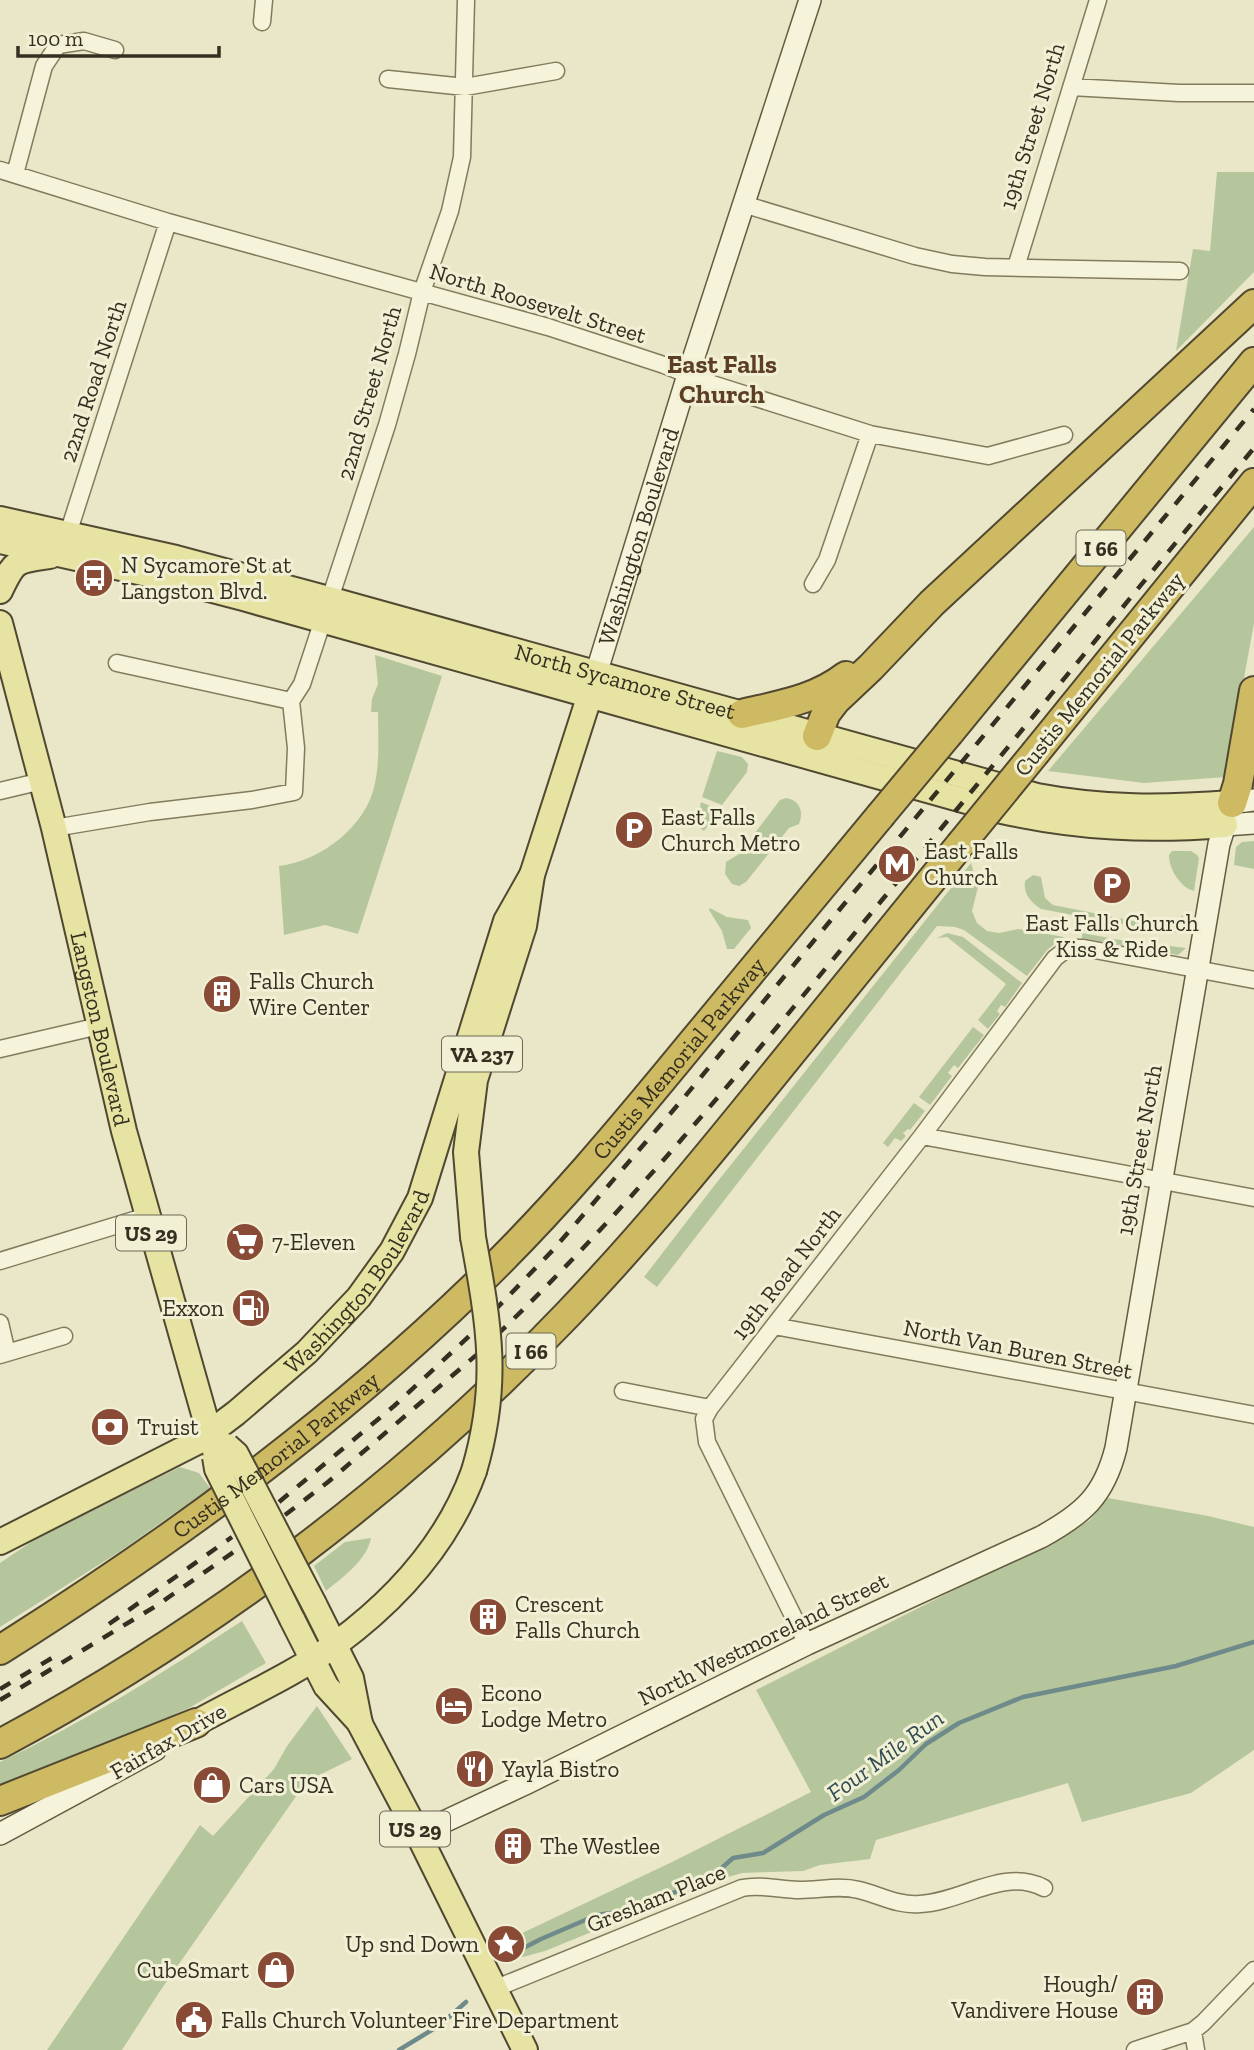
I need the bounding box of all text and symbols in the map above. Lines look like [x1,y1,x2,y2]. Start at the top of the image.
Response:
scale bar [18,14,219,58]
text: 100 m [28,26,83,51]
street label: 19th Street North [993,39,1071,213]
street label: North Roosevelt Street [426,257,650,349]
street label: 22nd Road North [54,296,132,466]
street label: 22nd Street North [331,303,407,483]
district label: East Falls Church [667,348,777,410]
street label: Washington Boulevard [592,424,685,648]
road number: I 66 [1076,530,1126,566]
place label: N Sycamore St at Langston Blvd. [121,551,292,605]
bus stop icon: N Sycamore St at Langston Blvd. [73,557,115,599]
street label: Custis Memorial Parkway [1008,566,1190,782]
street label: North Sycamore Street [512,637,739,726]
place label: East Falls Church Metro [661,803,800,857]
parking icon: East Falls Church Metro [613,809,655,851]
place label: East Falls Church [924,837,1018,891]
metro station icon: East Falls Church [876,843,918,885]
parking icon: East Falls Church Kiss & Ride [1091,864,1133,906]
place label: East Falls Church Kiss & Ride [1025,909,1199,963]
street label: Langston Boulevard [64,929,136,1129]
street label: Custis Memorial Parkway [586,951,771,1165]
place label: Falls Church Wire Center [249,967,374,1021]
building icon: Falls Church Wire Center [201,973,243,1015]
road number: VA 237 [442,1036,522,1072]
street label: 19th Street North [1110,1062,1168,1237]
street label: Washington Boulevard [278,1186,436,1380]
street label: 19th Road North [725,1201,847,1345]
road number: US 29 [116,1216,186,1250]
supermarket icon: 7-Eleven [224,1221,266,1263]
place label: 7-Eleven [272,1228,355,1256]
fuel station icon: Exxon [230,1287,272,1329]
place label: Exxon [162,1294,224,1322]
street label: North Van Buren Street [901,1313,1135,1385]
road number: I 66 [506,1334,556,1368]
street label: Custis Memorial Parkway [167,1366,385,1544]
bank icon: Truist [89,1406,131,1448]
place label: Truist [137,1413,199,1441]
street label: North Westmoreland Street [634,1566,893,1712]
place label: Crescent Falls Church [515,1590,640,1644]
building icon: Crescent Falls Church [467,1596,509,1638]
place label: Econo Lodge Metro [481,1679,607,1733]
hotel icon: Econo Lodge Metro [433,1685,475,1727]
street label: Fairfax Drive [105,1697,231,1785]
water label: Four Mile Run [821,1703,949,1807]
restaurant icon: Yayla Bistro [454,1748,496,1790]
place label: Yayla Bistro [501,1755,619,1783]
shop icon: Cars USA [191,1764,233,1806]
place label: Cars USA [239,1771,334,1799]
road number: US 29 [380,1812,450,1846]
building icon: The Westlee [492,1825,534,1867]
place label: The Westlee [540,1832,660,1860]
street label: Gresham Place [582,1857,730,1939]
place icon: Up snd Down [485,1923,527,1965]
place label: Up snd Down [345,1930,479,1958]
shop icon: CubeSmart [255,1949,297,1991]
place label: CubeSmart [137,1956,249,1984]
place label: Hough/ Vandivere House [950,1970,1118,2024]
building icon: Hough/ Vandivere House [1124,1976,1166,2018]
public building icon: Falls Church Volunteer Fire Department [173,1999,215,2041]
place label: Falls Church Volunteer Fire Department [221,2006,619,2034]

